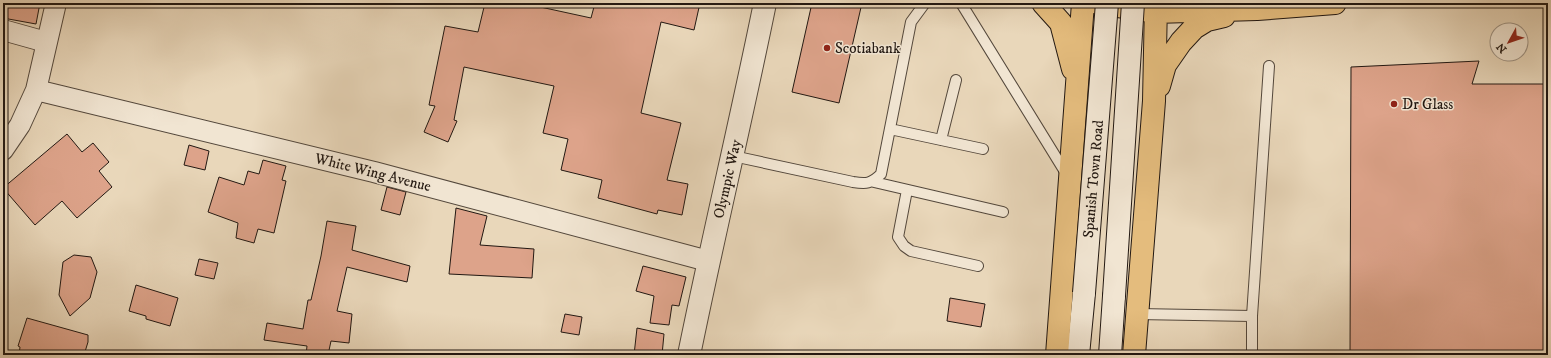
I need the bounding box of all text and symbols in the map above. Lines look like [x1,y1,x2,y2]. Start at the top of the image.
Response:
north arrow [1489,22,1529,62]
place label: Scotiabank [835,39,901,58]
text: N [1494,40,1510,56]
marker: Scotiabank [822,43,832,53]
place label: Dr Glass [1402,95,1453,114]
marker: Dr Glass [1389,99,1399,109]
street label: Spanish Town Road [1079,119,1108,239]
street label: Olympic Way [709,137,746,220]
street label: White Wing Avenue [312,149,433,196]

